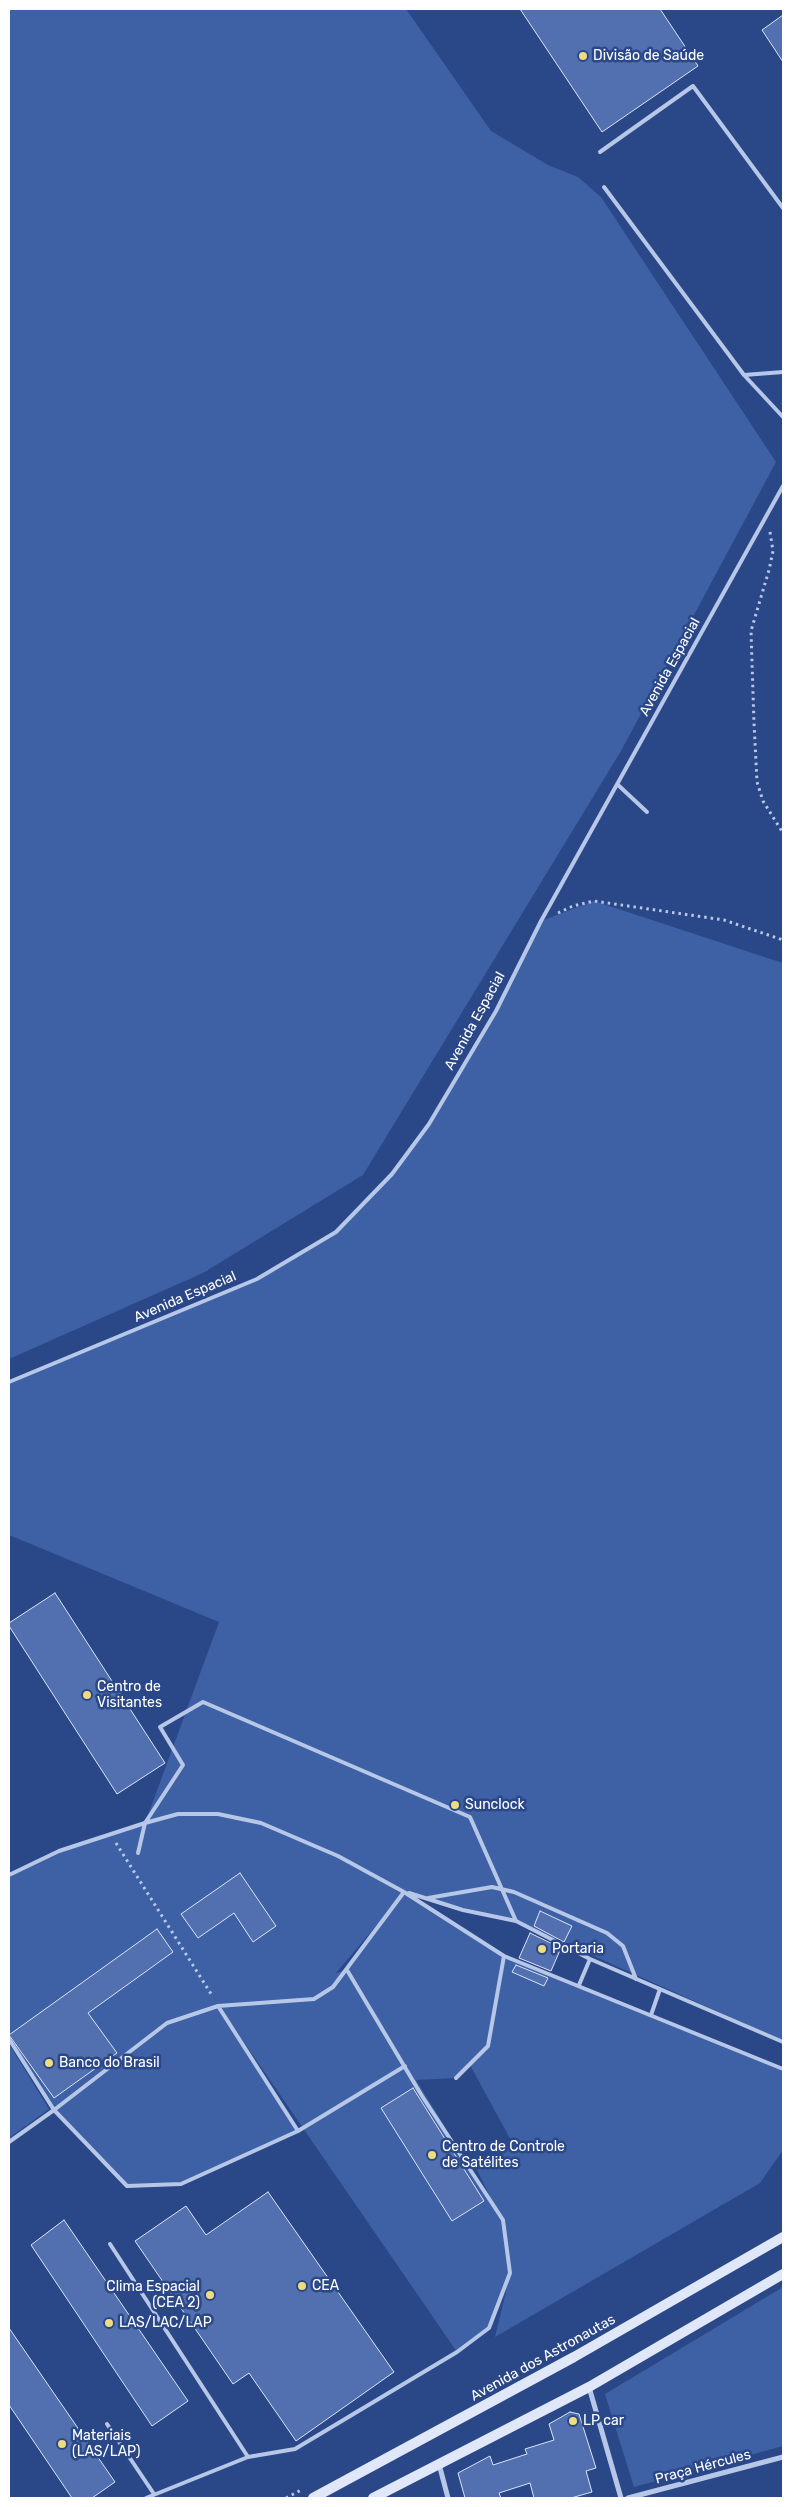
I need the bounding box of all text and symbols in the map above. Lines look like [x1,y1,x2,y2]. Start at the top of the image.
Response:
place label: Divisão de Saúde [593,48,704,64]
marker: Divisão de Saúde [577,50,589,62]
street label: Avenida Espacial [636,615,704,719]
street label: Avenida Espacial [441,969,509,1073]
street label: Avenida Espacial [131,1268,239,1326]
place label: Centro de Visitantes [97,1679,162,1711]
marker: Centro de Visitantes [81,1689,93,1701]
place label: Sunclock [465,1797,525,1813]
marker: Sunclock [449,1799,461,1811]
place label: Portaria [552,1941,604,1957]
marker: Portaria [536,1943,548,1955]
place label: Banco do Brasil [59,2055,160,2071]
marker: Banco do Brasil [43,2057,55,2069]
place label: Centro de Controle de Satélites [442,2139,565,2172]
marker: Centro de Controle de Satélites [426,2149,438,2161]
place label: CEA [312,2278,339,2294]
place label: Clima Espacial (CEA 2) [106,2279,200,2312]
marker: CEA [296,2280,308,2292]
marker: Clima Espacial (CEA 2) [204,2289,216,2301]
street label: Avenida dos Astronautas [468,2311,618,2405]
place label: LAS/LAC/LAP [119,2315,212,2331]
marker: LAS/LAC/LAP [103,2317,115,2329]
place label: LP car [583,2413,624,2429]
marker: LP car [567,2415,579,2427]
place label: Materiais (LAS/LAP) [72,2428,140,2460]
marker: Materiais (LAS/LAP) [56,2438,68,2450]
street label: Praça Hércules [653,2446,753,2488]

